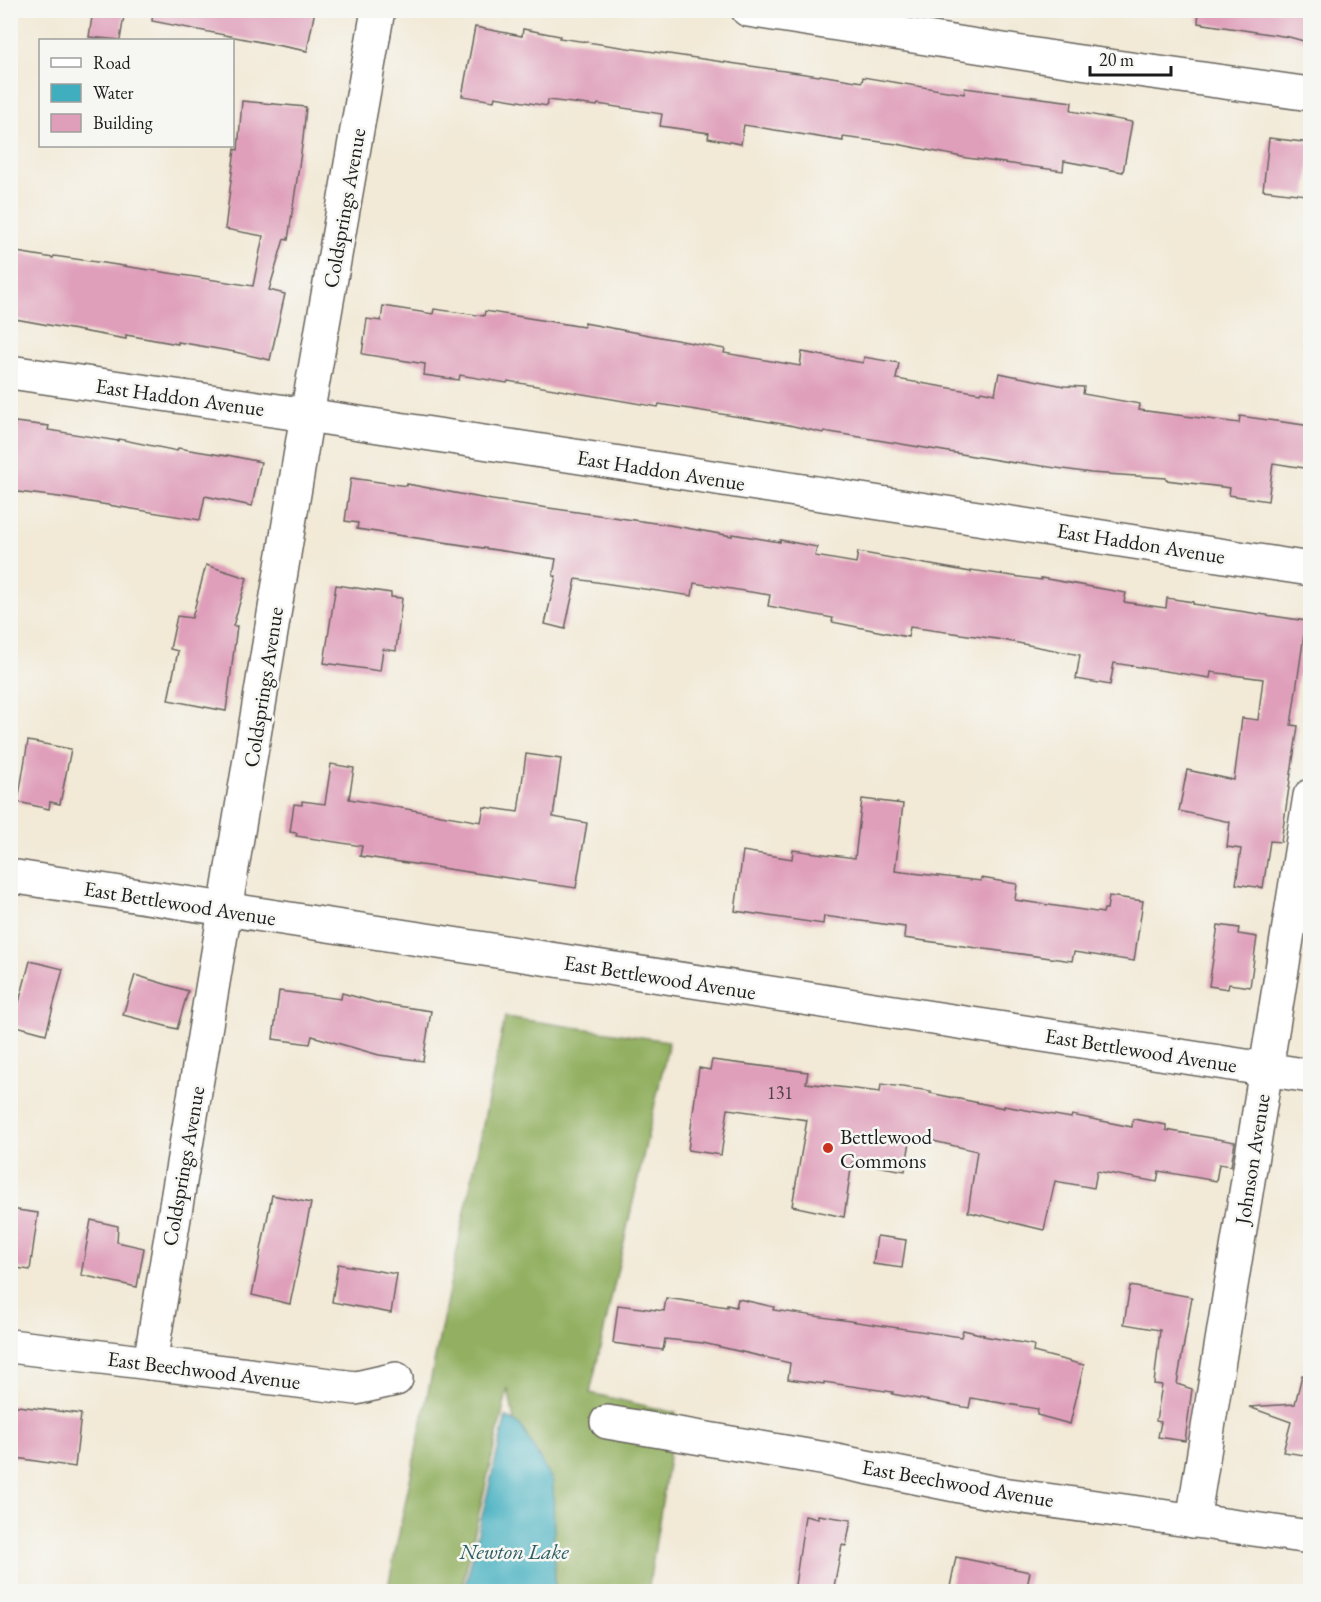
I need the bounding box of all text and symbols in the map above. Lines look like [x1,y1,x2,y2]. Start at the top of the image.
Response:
legend [39,39,234,147]
scale bar [1090,39,1171,77]
text: 20 m [1099,48,1134,71]
text: Road [93,51,132,74]
text: Water [93,81,134,104]
text: Building [93,111,153,134]
street label: Coldsprings Avenue [317,126,371,290]
street label: East Haddon Avenue [94,372,266,422]
street label: East Haddon Avenue [575,443,747,497]
street label: East Haddon Avenue [1055,516,1227,570]
street label: Coldsprings Avenue [237,605,289,769]
street label: East Bettlewood Avenue [82,874,278,932]
street label: East Bettlewood Avenue [562,948,758,1006]
street label: East Bettlewood Avenue [1043,1021,1239,1079]
house number: 131 [767,1081,793,1104]
street label: Coldsprings Avenue [156,1084,210,1248]
street label: Johnson Avenue [1228,1092,1276,1228]
place label: Bettlewood Commons [840,1123,933,1174]
marker: Bettlewood Commons [821,1141,835,1155]
street label: East Beechwood Avenue [106,1345,302,1395]
street label: East Beechwood Avenue [860,1453,1056,1513]
water label: Newton Lake [458,1537,569,1566]

